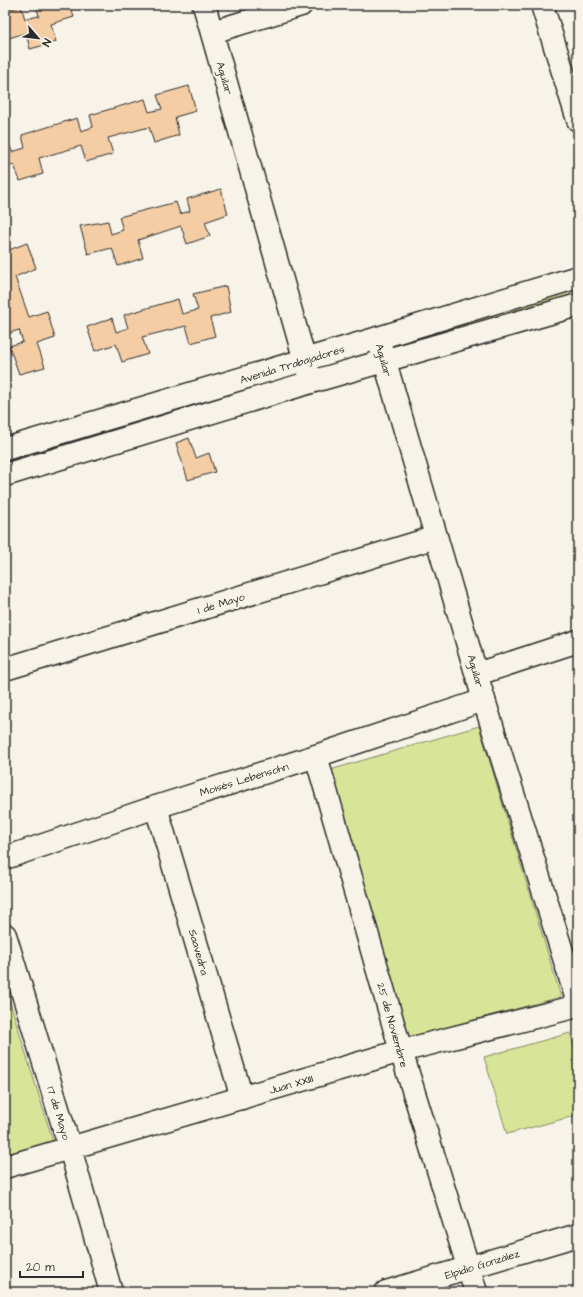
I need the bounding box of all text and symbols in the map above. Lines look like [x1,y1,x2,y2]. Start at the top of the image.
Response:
north arrow [18,18,58,58]
text: N [38,36,55,49]
street label: Aguilar [212,60,236,97]
street label: Avenida Trabajadores [238,341,347,388]
street label: Aguilar [371,342,395,379]
street label: 1 de Mayo [196,589,248,619]
street label: Aguilar [463,653,487,690]
street label: Moisés Lebensohn [198,759,291,800]
street label: Saavedra [185,927,212,977]
street label: 25 de Noviembre [373,981,412,1069]
street label: Juan XXIII [267,1071,315,1098]
street label: 17 de Mayo [42,1084,74,1143]
street label: Elpidio González [443,1246,522,1283]
scale bar [20,1253,83,1279]
text: 20 m [26,1259,55,1276]

